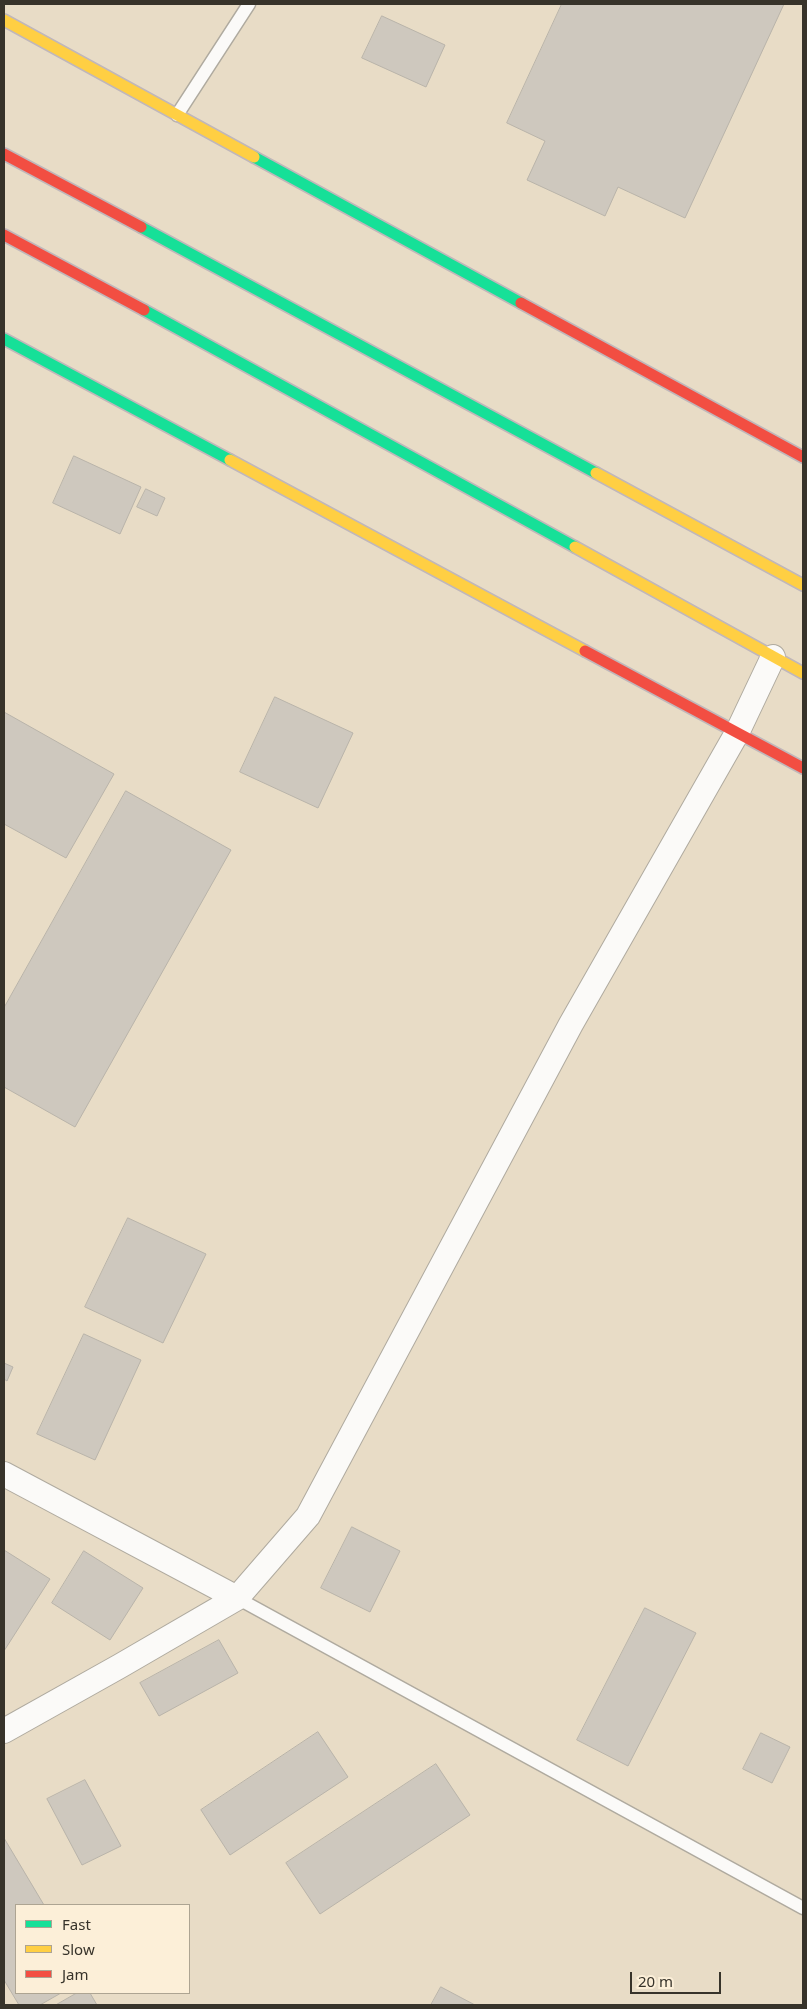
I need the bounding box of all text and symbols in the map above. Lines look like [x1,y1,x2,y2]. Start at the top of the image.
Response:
legend [15,1904,190,1994]
text: Fast [62,1914,91,1934]
text: Slow [62,1939,95,1959]
scale bar [632,1962,723,1994]
text: Jam [62,1964,89,1984]
text: 20 m [638,1971,673,1991]

